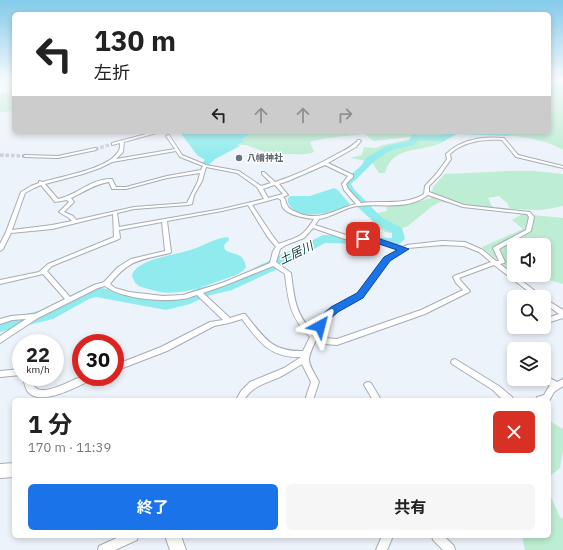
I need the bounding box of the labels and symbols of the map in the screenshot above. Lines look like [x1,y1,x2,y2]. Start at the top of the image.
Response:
place label: 八幡神社 [247,152,283,163]
marker: 八幡神社 [234,153,244,163]
pin [346,222,380,256]
water label: 土居川 [276,237,317,267]
position arrow [299,305,341,347]
speed limit sign: 30 [72,334,124,386]

